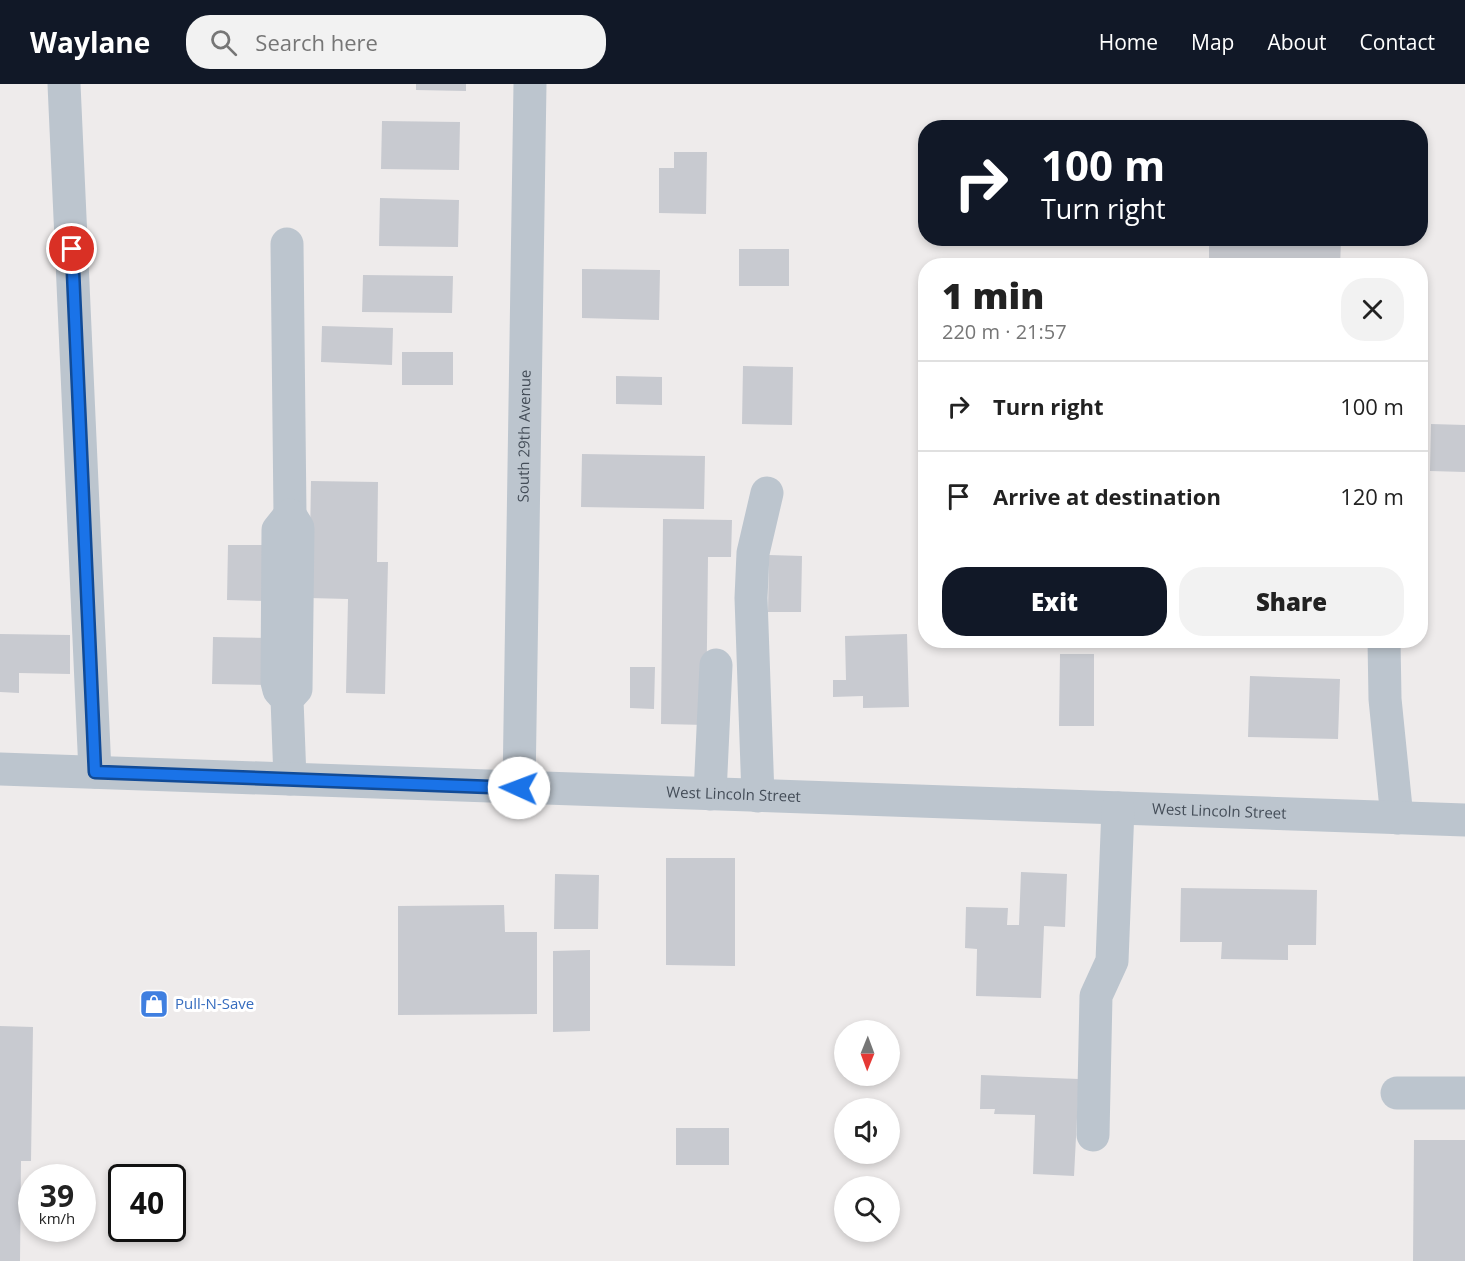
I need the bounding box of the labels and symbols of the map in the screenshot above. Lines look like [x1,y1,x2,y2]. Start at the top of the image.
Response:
pin [46,223,97,274]
street label: South 29th Avenue [512,369,535,503]
position arrow [487,756,551,820]
street label: West Lincoln Street [666,781,801,806]
street label: West Lincoln Street [1152,798,1287,823]
shop icon: Pull-N-Save [138,988,170,1020]
place label: Pull-N-Save [175,993,254,1013]
north arrow [834,1020,900,1086]
speed limit sign: 40 [108,1164,186,1242]

